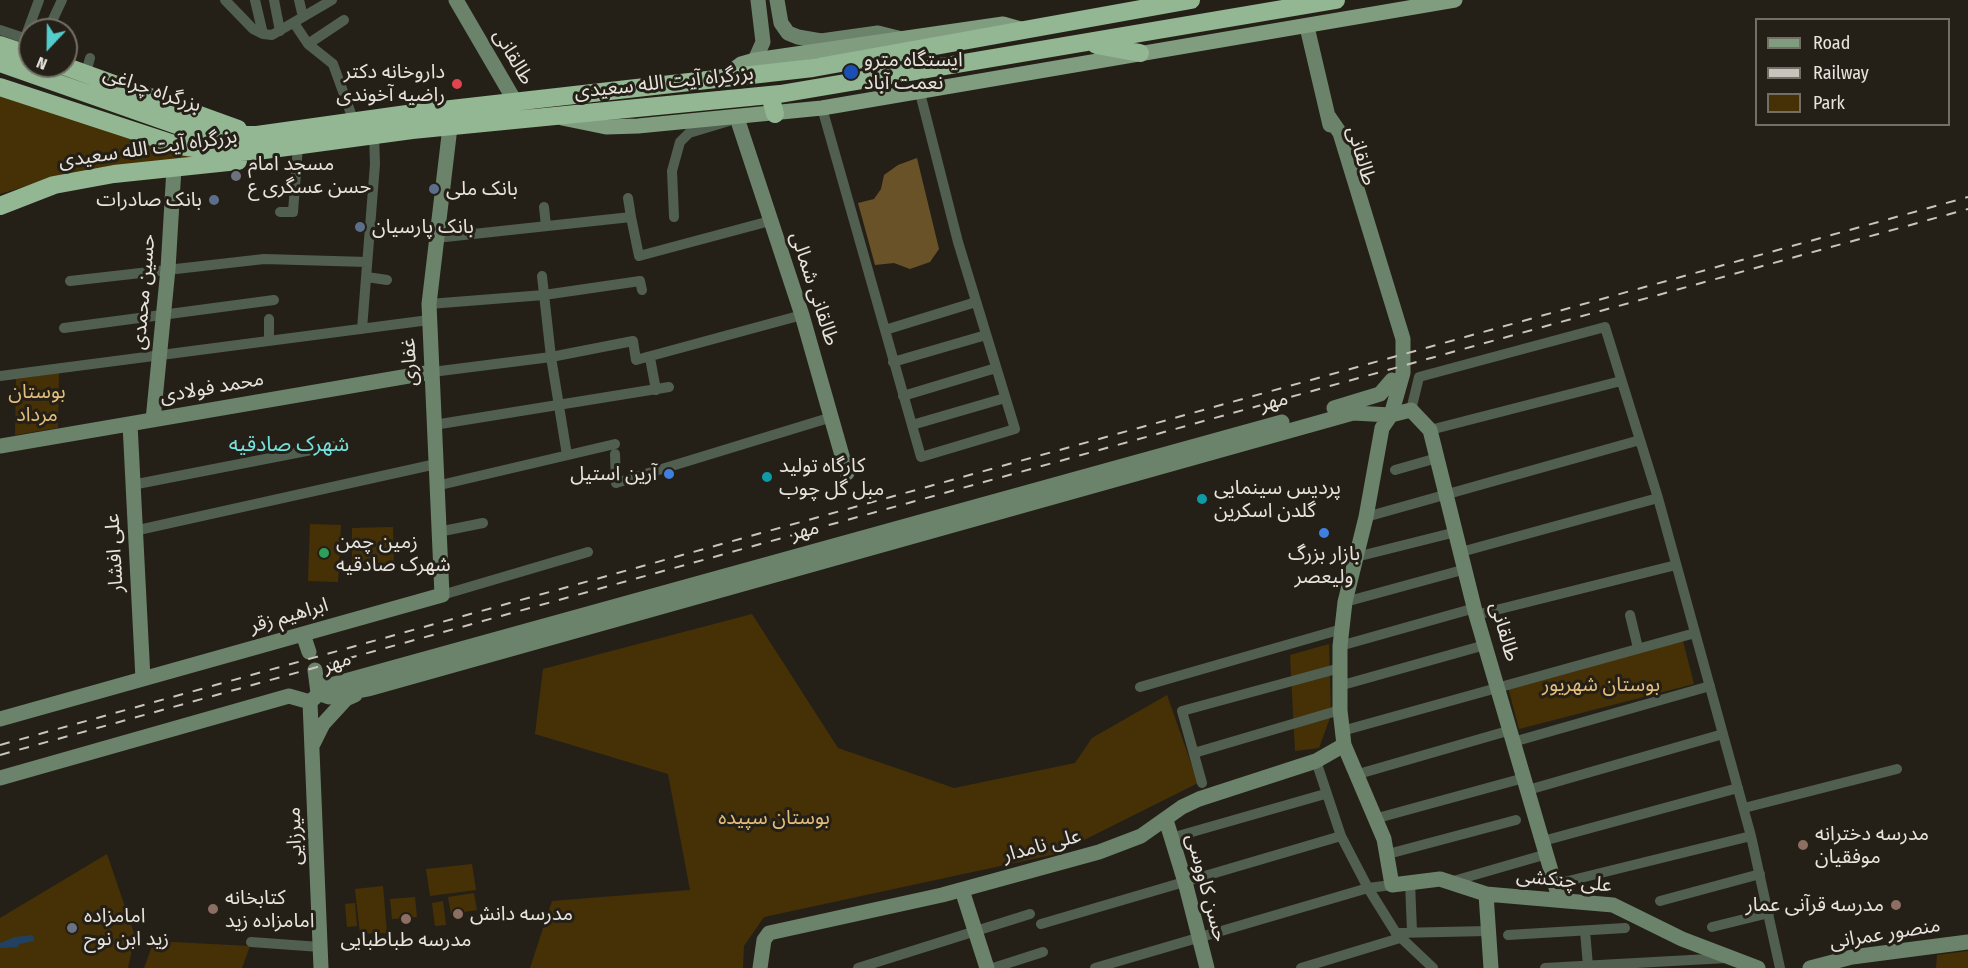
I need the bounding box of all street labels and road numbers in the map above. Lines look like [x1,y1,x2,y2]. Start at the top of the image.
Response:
street label: طالقانی [488,25,538,89]
street label: بزرگراه چراغی [100,62,204,118]
street label: بزرگراه آیت الله سعیدی [573,62,755,104]
street label: طالقانی [1341,124,1381,188]
street label: بزرگراه آیت الله سعیدی [57,125,239,173]
street label: طالقانی شمالی [784,229,844,349]
street label: حسین محمدی [127,233,161,351]
street label: غفاری [397,337,423,387]
street label: محمد فولادی [158,367,266,409]
street label: مهر [1257,387,1291,417]
street label: علی افشار [101,513,129,593]
street label: مهر [788,516,822,546]
street label: ابراهیم زقر [247,593,331,639]
street label: طالقانی [1484,600,1524,664]
street label: مهر [320,647,354,679]
street label: میرزایی [282,807,308,865]
street label: علی نامدار [1000,824,1084,868]
street label: حسن کاووسی [1180,832,1232,944]
street label: علی چنکشی [1515,864,1613,898]
street label: منصور عمرانی [1828,913,1942,955]

